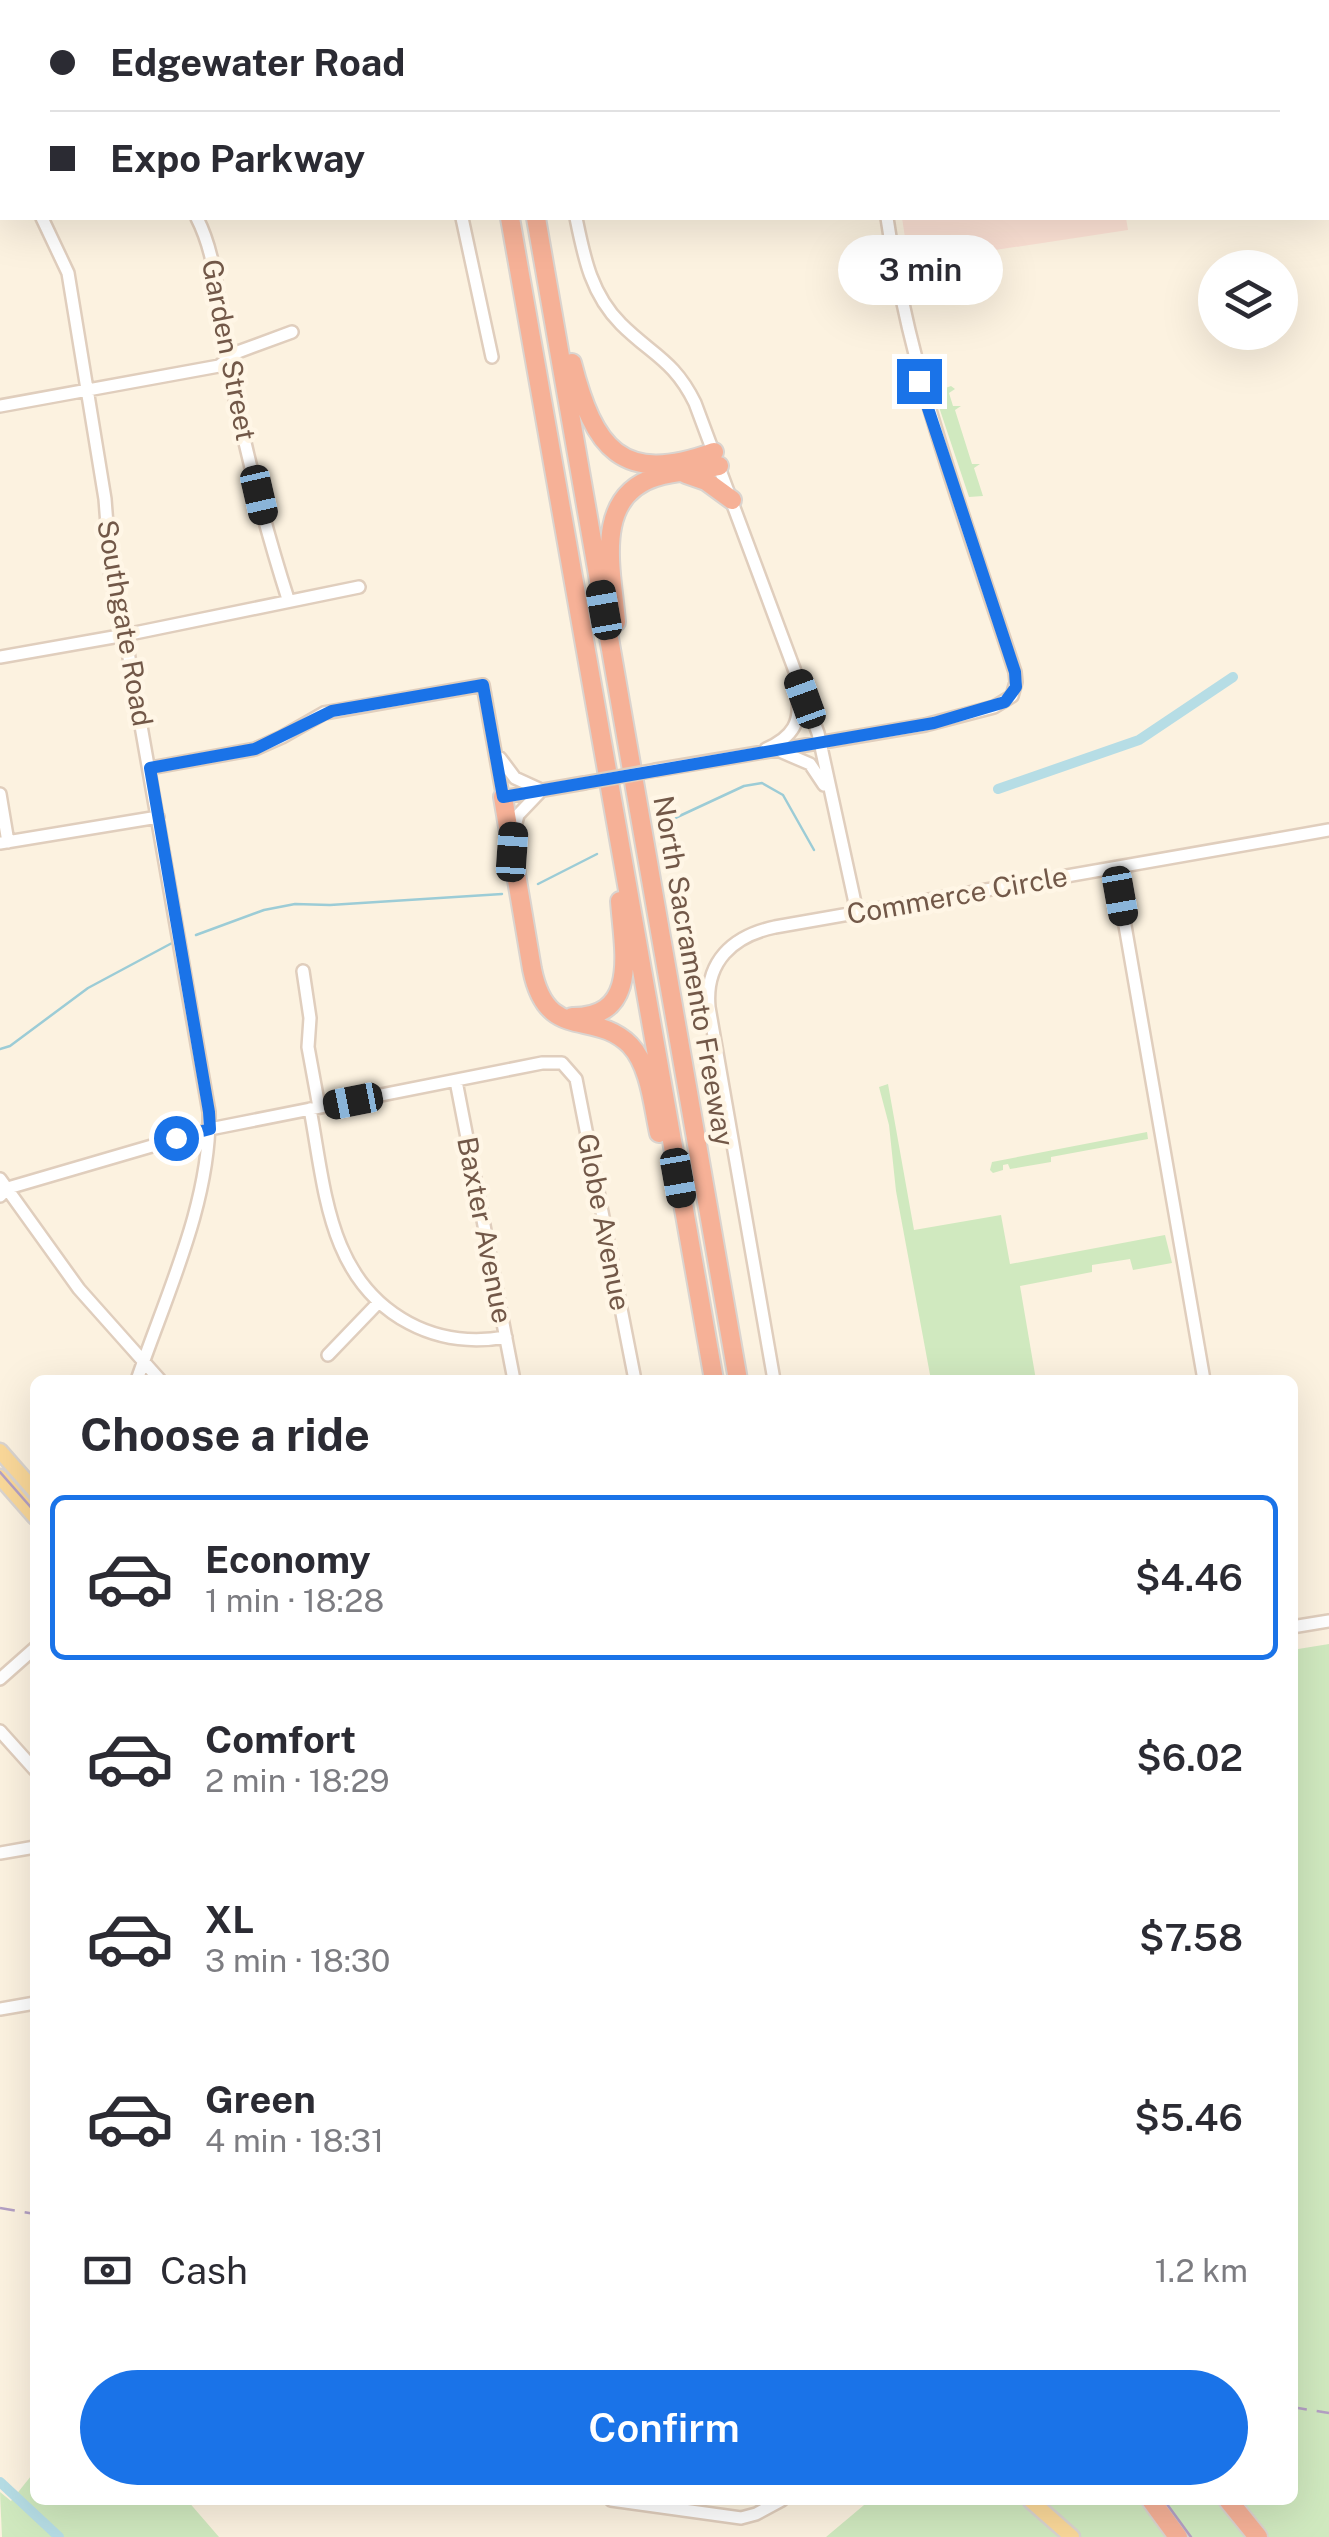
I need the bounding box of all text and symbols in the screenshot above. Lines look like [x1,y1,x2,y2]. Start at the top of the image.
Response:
text: Edgewater Road [110,40,405,85]
text: Expo Parkway [110,136,365,181]
callout: 3 min [836,236,1002,306]
map controls [1198,250,1298,350]
button: layers [1198,250,1298,350]
text: 3 min [879,251,962,288]
street label: Garden Street [196,256,263,443]
route end [897,359,942,404]
car [238,462,280,528]
street label: Southgate Road [91,517,160,729]
car [584,578,624,642]
car [781,666,829,732]
street label: North Sacramento Freeway [647,793,742,1149]
car [495,821,529,883]
street label: Commerce Circle [844,859,1070,930]
car [1100,864,1140,928]
car [321,1081,385,1121]
route start [154,1116,199,1161]
street label: Globe Avenue [571,1131,638,1313]
street label: Baxter Avenue [451,1134,520,1326]
car [658,1146,698,1210]
text: Choose a ride [80,1408,370,1461]
icon: car [85,1533,175,1623]
text: Economy [205,1537,371,1582]
text: $4.46 [1135,1555,1243,1600]
text: 1 min · 18:28 [205,1582,384,1619]
icon: car [85,1713,175,1803]
text: Comfort [205,1717,356,1762]
text: $6.02 [1136,1735,1243,1780]
text: 2 min · 18:29 [205,1762,389,1799]
icon: car [85,1893,175,1983]
text: XL [205,1897,254,1942]
text: $7.58 [1139,1915,1243,1960]
text: 3 min · 18:30 [205,1942,390,1979]
icon: car [85,2073,175,2163]
text: Green [205,2077,316,2122]
text: $5.46 [1134,2095,1243,2140]
text: 4 min · 18:31 [205,2122,384,2159]
icon: cash [80,2243,135,2298]
text: Cash [160,2248,248,2293]
text: 1.2 km [1155,2252,1248,2289]
button: Confirm [80,2370,1248,2485]

